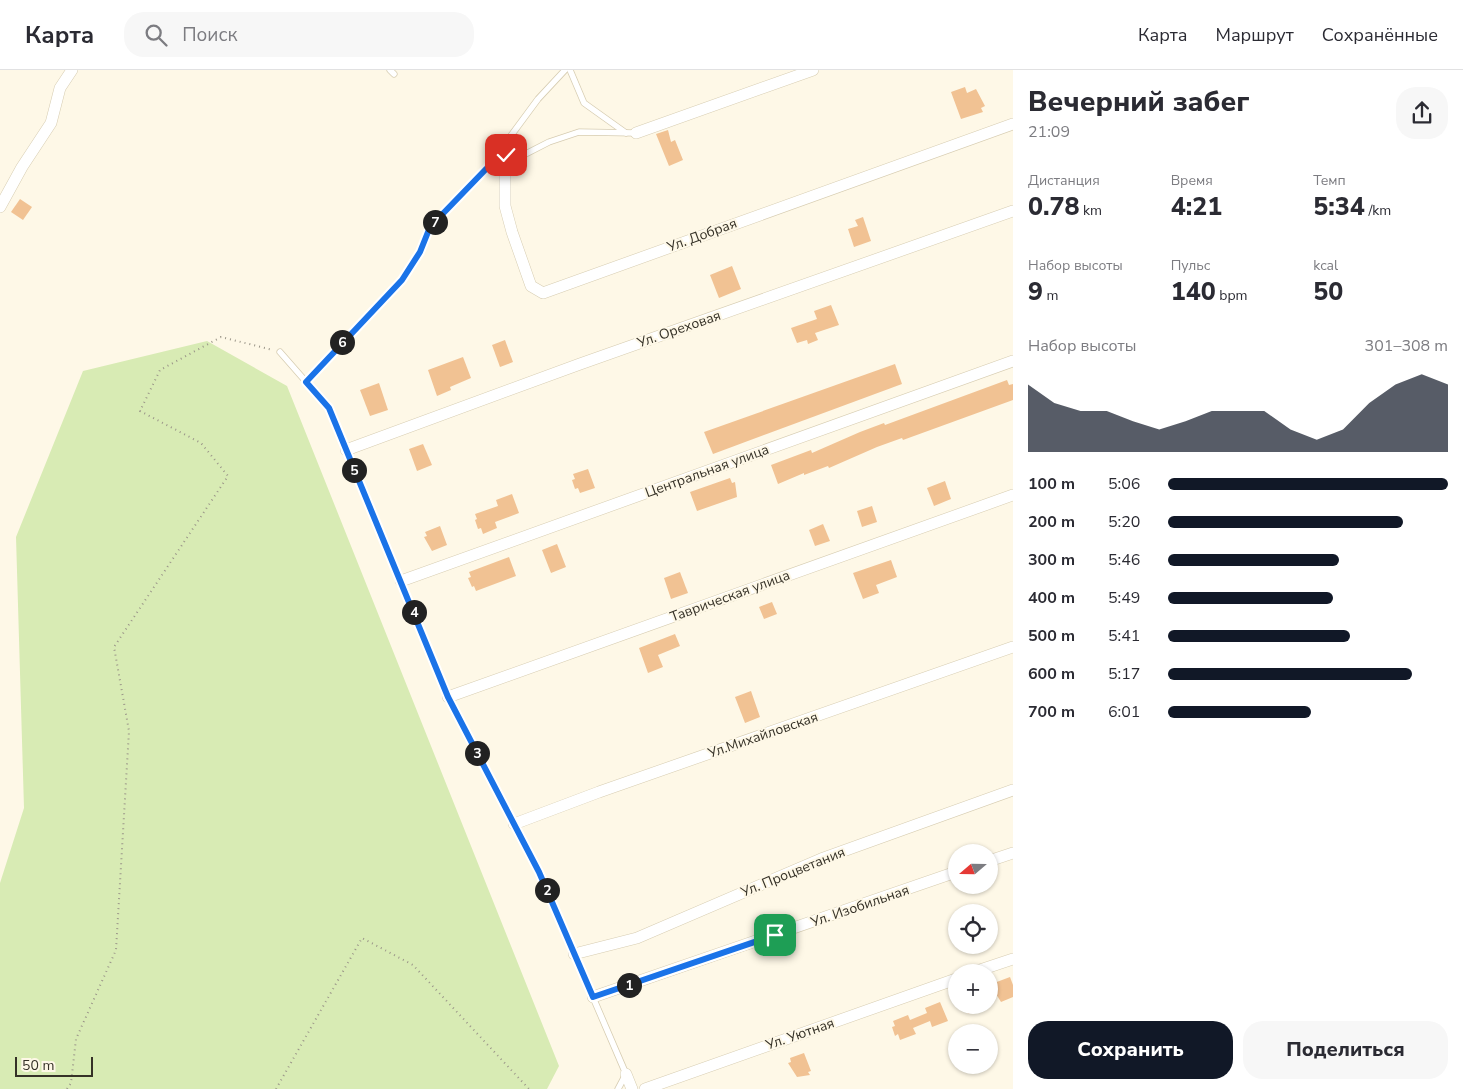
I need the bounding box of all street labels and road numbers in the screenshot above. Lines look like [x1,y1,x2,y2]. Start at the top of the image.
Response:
street label: Ул. Добрая [664,214,739,257]
street label: Ул. Ореховая [634,306,723,353]
street label: Центральная улица [642,440,772,502]
street label: Таврическая улица [668,566,792,626]
street label: Ул.Михайловская [705,707,821,763]
street label: Ул. Процветания [737,842,848,902]
street label: Ул. Изобильная [807,880,912,932]
street label: Ул. Уютная [762,1013,837,1055]

